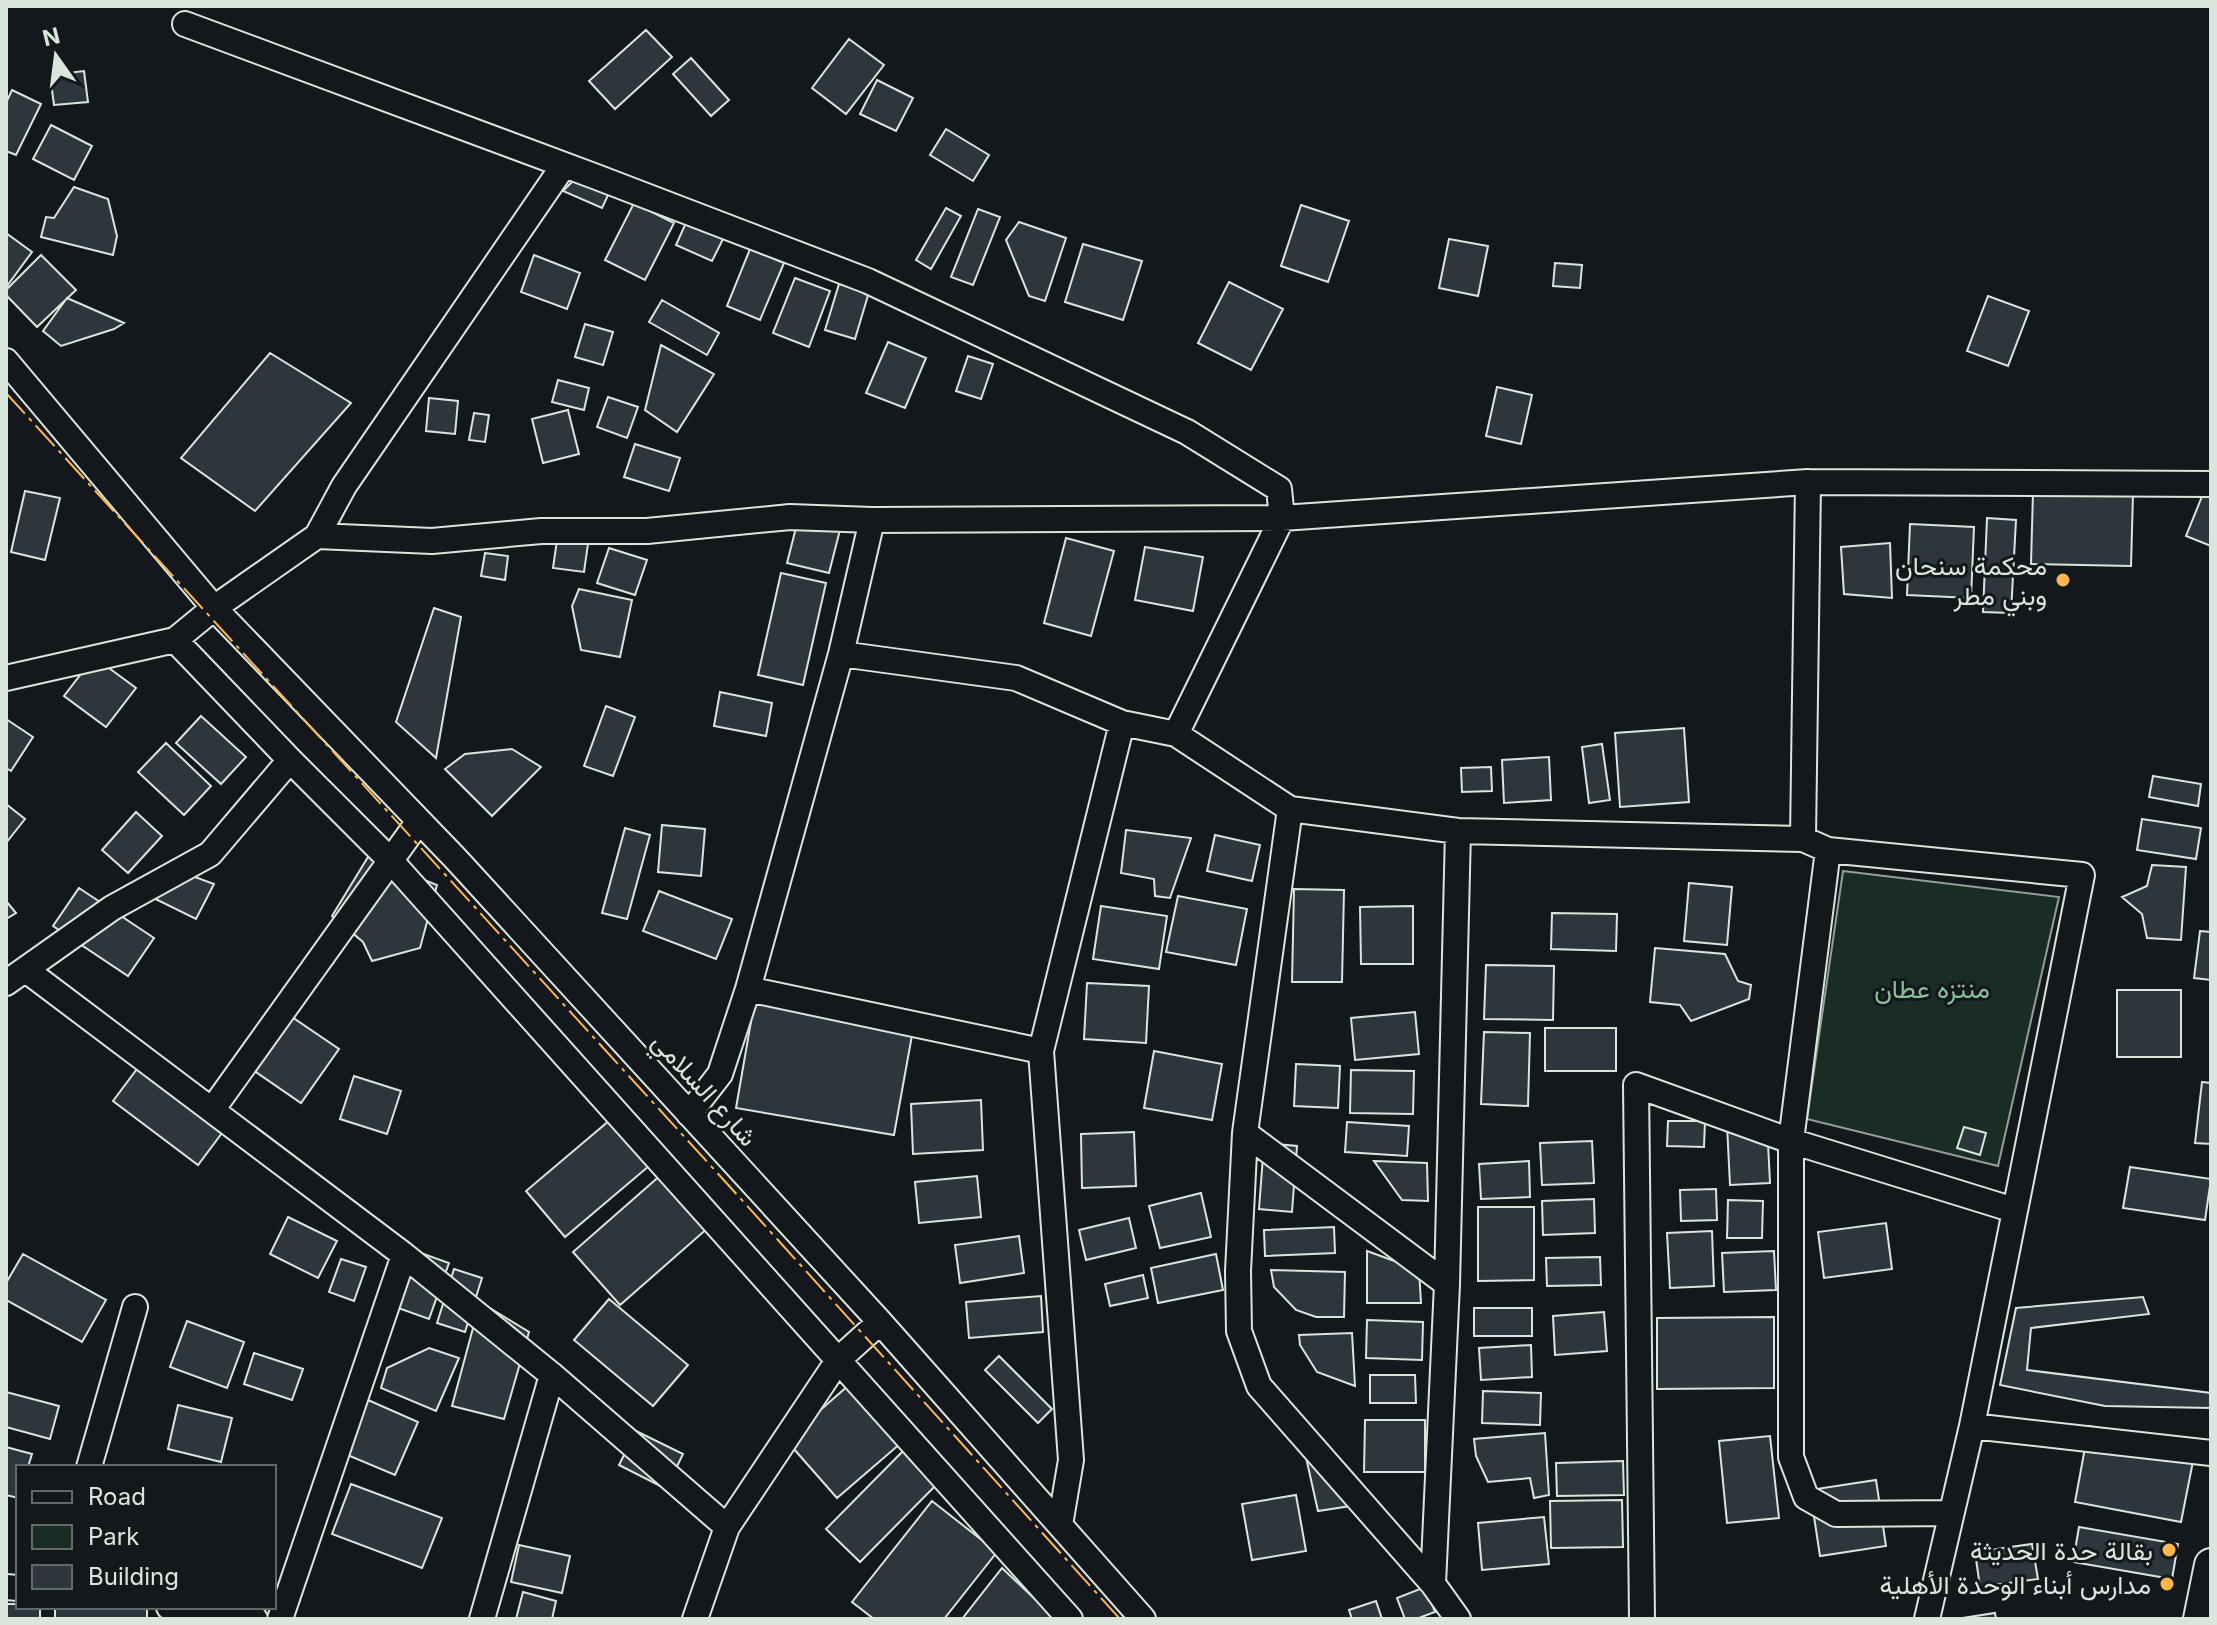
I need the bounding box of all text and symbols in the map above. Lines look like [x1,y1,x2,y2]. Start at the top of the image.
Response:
north arrow [16,16,96,96]
text: N [40,22,62,51]
place label: محكمة سنحان وبني مطر [1895,550,2047,617]
marker: محكمة سنحان وبني مطر [2054,571,2072,589]
park label: منتزه عطان [1874,973,1990,1005]
street label: شارع السلامي [642,1026,764,1156]
legend [16,1465,276,1609]
text: Road [88,1482,146,1511]
text: Park [88,1522,139,1551]
place label: بقالة حدة الحديثة [1970,1535,2153,1566]
marker: بقالة حدة الحديثة [2160,1541,2178,1559]
text: Building [88,1562,179,1591]
place label: مدارس أبناء الوحدة الأهلية [1879,1569,2151,1601]
marker: مدارس أبناء الوحدة الأهلية [2158,1575,2176,1593]

